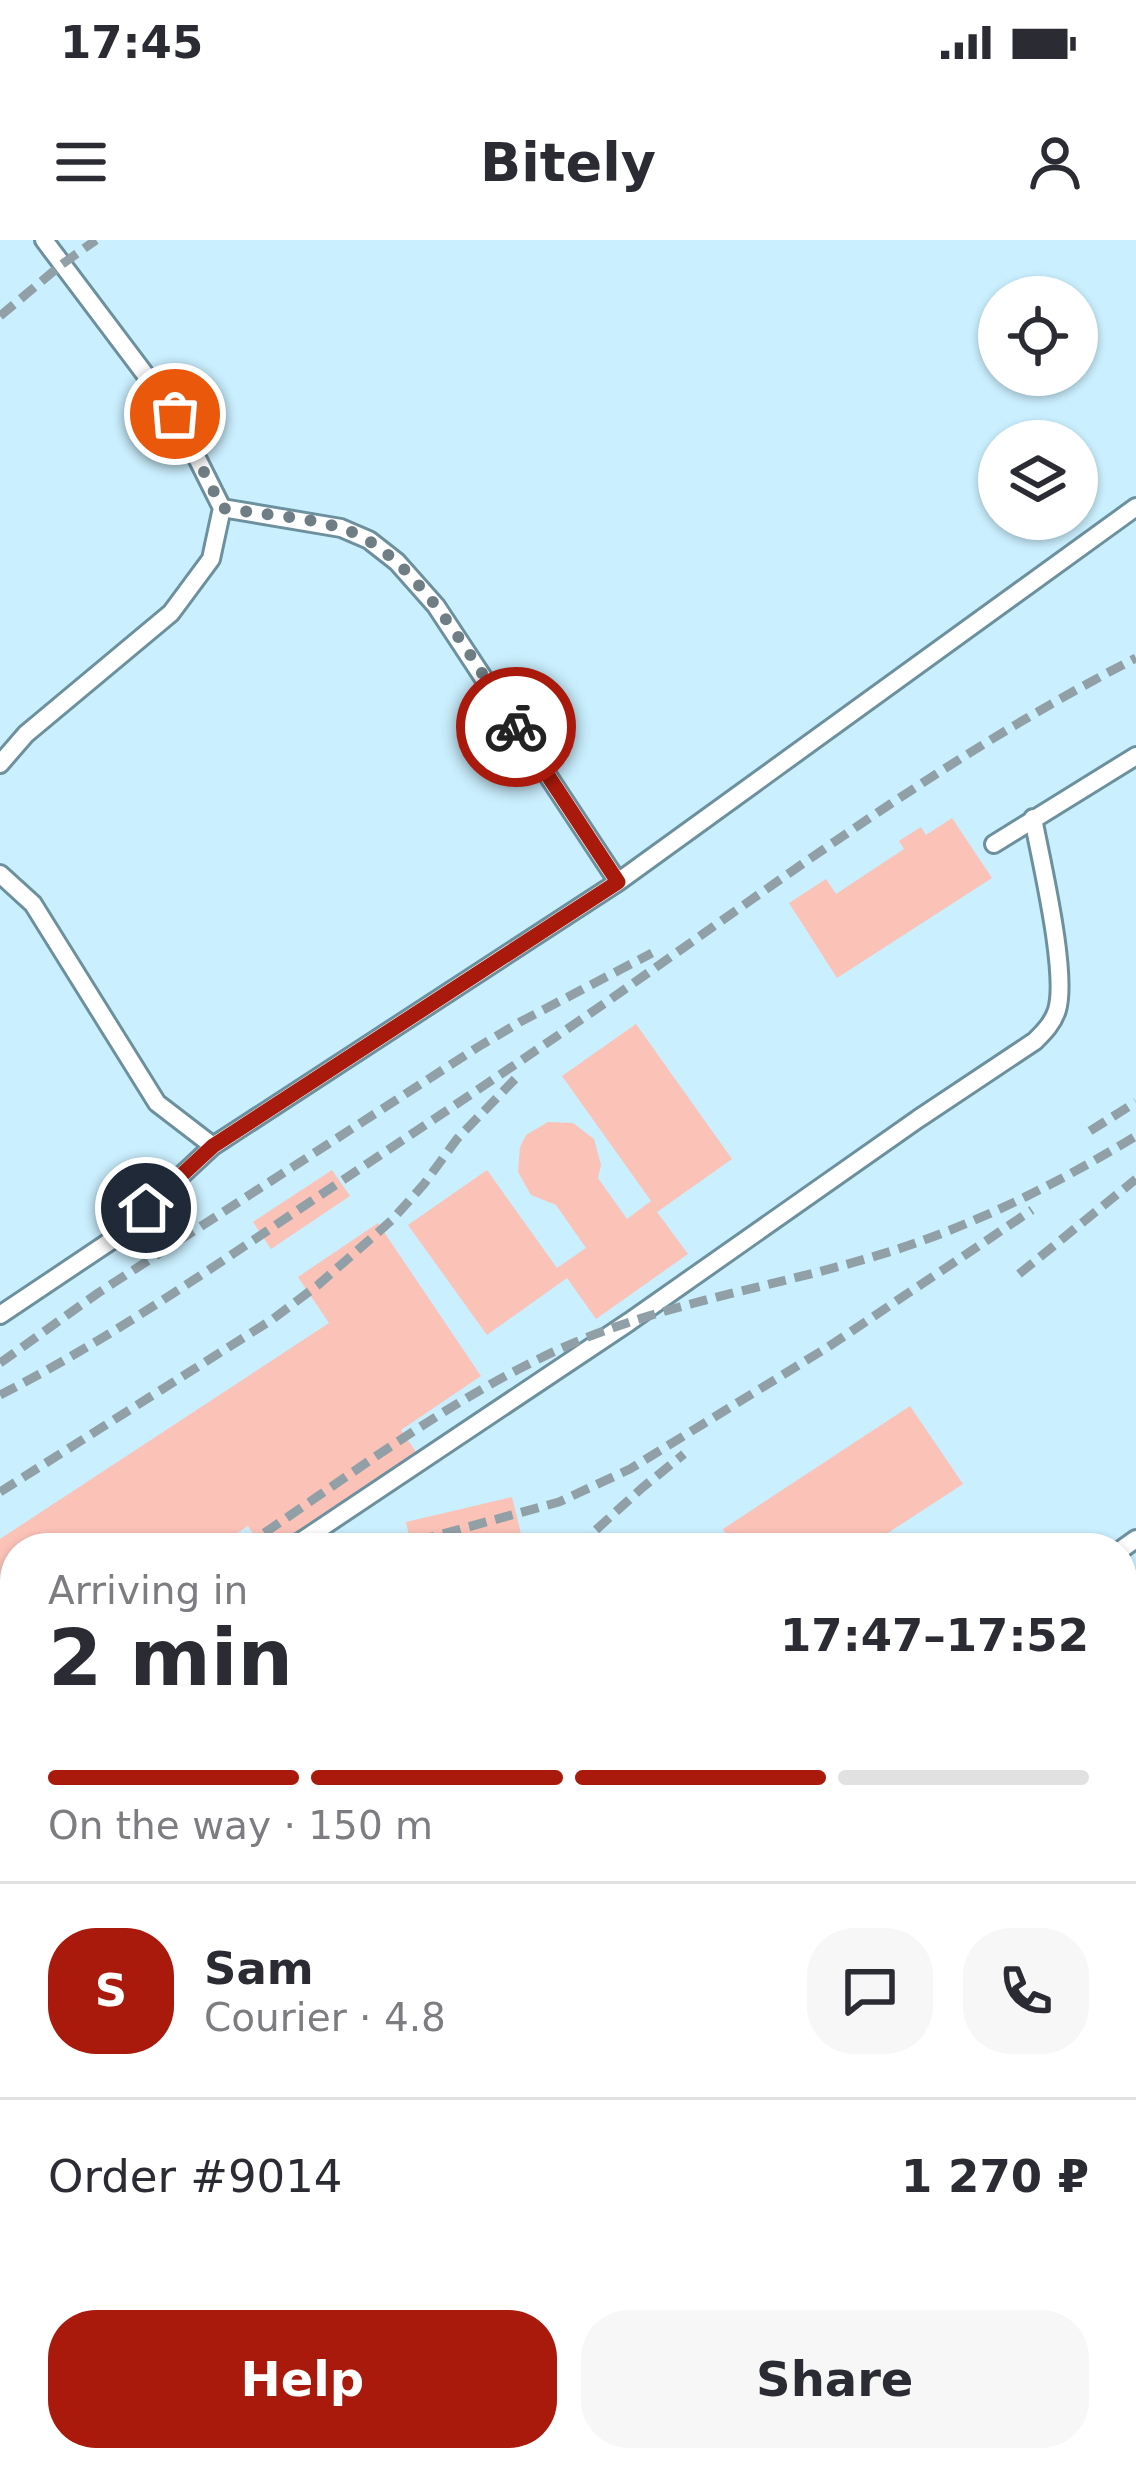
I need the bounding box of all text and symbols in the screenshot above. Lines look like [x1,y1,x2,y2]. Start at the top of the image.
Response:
text: 17:45 [60,16,203,69]
icon: menu [48,129,114,195]
icon: person [1022,129,1088,195]
text: Bitely [480,131,656,194]
map controls [978,276,1098,540]
button: locate [978,276,1098,396]
pin [124,363,226,465]
icon: bag [142,381,208,447]
button: layers [978,420,1098,540]
courier [456,667,576,787]
icon: bike [483,694,549,760]
pin [95,1157,197,1259]
icon: home [113,1175,179,1241]
text: Arriving in [48,1568,248,1613]
text: 17:47–17:52 [780,1609,1089,1662]
text: 2 min [48,1613,293,1703]
text: On the way · 150 m [48,1803,433,1848]
button: chat [807,1928,933,2054]
button: phone [963,1928,1089,2054]
text: Sam [204,1942,314,1995]
text: S [95,1964,127,2017]
text: Courier · 4.8 [204,1995,446,2040]
text: Order #9014 [48,2150,342,2203]
text: 1 270 ₽ [901,2150,1089,2203]
button: Help [48,2310,557,2448]
button: Share [581,2310,1089,2448]

